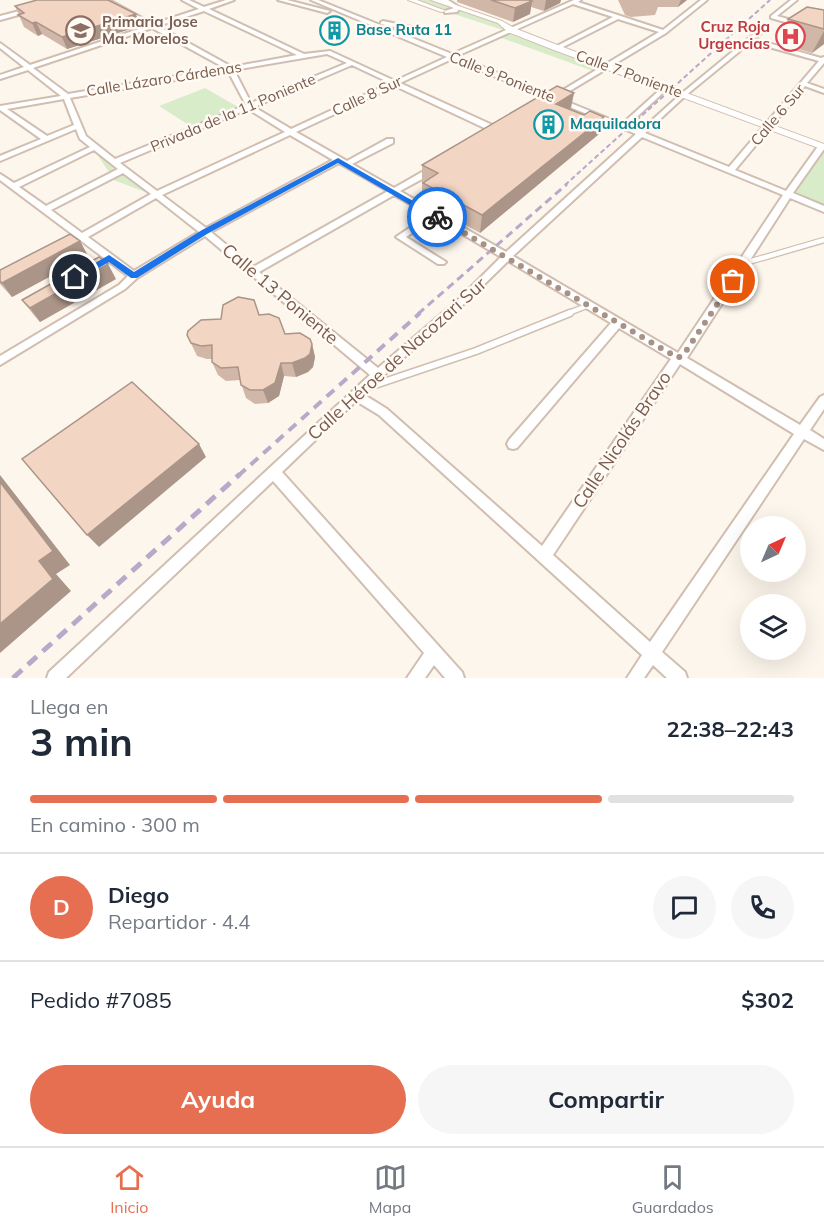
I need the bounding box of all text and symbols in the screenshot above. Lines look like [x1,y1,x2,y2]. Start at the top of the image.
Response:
place label: Primaria Jose Ma. Morelos [102,12,198,48]
building icon: Base Ruta 11 [319,14,351,46]
school or university icon: Primaria Jose Ma. Morelos [65,15,97,47]
place label: Cruz Roja Urgencias [698,17,770,53]
place label: Base Ruta 11 [356,20,452,39]
hospital icon: Cruz Roja Urgencias [775,20,807,52]
street label: Calle 7 Poniente [573,45,685,102]
street label: Calle 9 Poniente [447,47,558,106]
street label: Calle Lázaro Cárdenas [85,57,243,100]
street label: Privada de la 11 Poniente [147,69,318,156]
street label: Calle 8 Sur [329,71,405,120]
street label: Calle 6 Sur [746,80,809,149]
building icon: Maquiladora [533,108,565,140]
place label: Maquiladora [570,114,661,133]
courier [407,187,467,247]
icon: bike [421,201,454,234]
street label: Calle 13 Poniente [217,238,343,349]
pin [49,251,100,302]
pin [707,255,758,306]
icon: home [58,260,91,293]
icon: bag [716,264,749,297]
street label: Calle Héroe de Nacozari Sur [302,272,491,445]
street label: Calle Nicolás Bravo [567,367,676,513]
north arrow [740,516,806,582]
map controls [740,516,806,660]
button: layers [740,594,806,660]
text: Llega en [30,694,108,719]
text: 22:38–22:43 [666,715,794,743]
text: 3 min [30,717,133,766]
text: En camino · 300 m [30,812,200,837]
button: chat [653,876,716,939]
button: phone [731,876,794,939]
text: Diego [108,881,169,909]
text: D [53,893,70,921]
text: Repartidor · 4.4 [108,909,250,934]
text: Pedido #7085 [30,986,172,1014]
text: $302 [741,986,794,1014]
button: Ayuda [30,1065,406,1134]
button: Compartir [418,1065,794,1134]
tab: Inicio [110,1161,148,1217]
tab: Mapa [369,1161,411,1217]
tab: Guardados [632,1161,714,1217]

